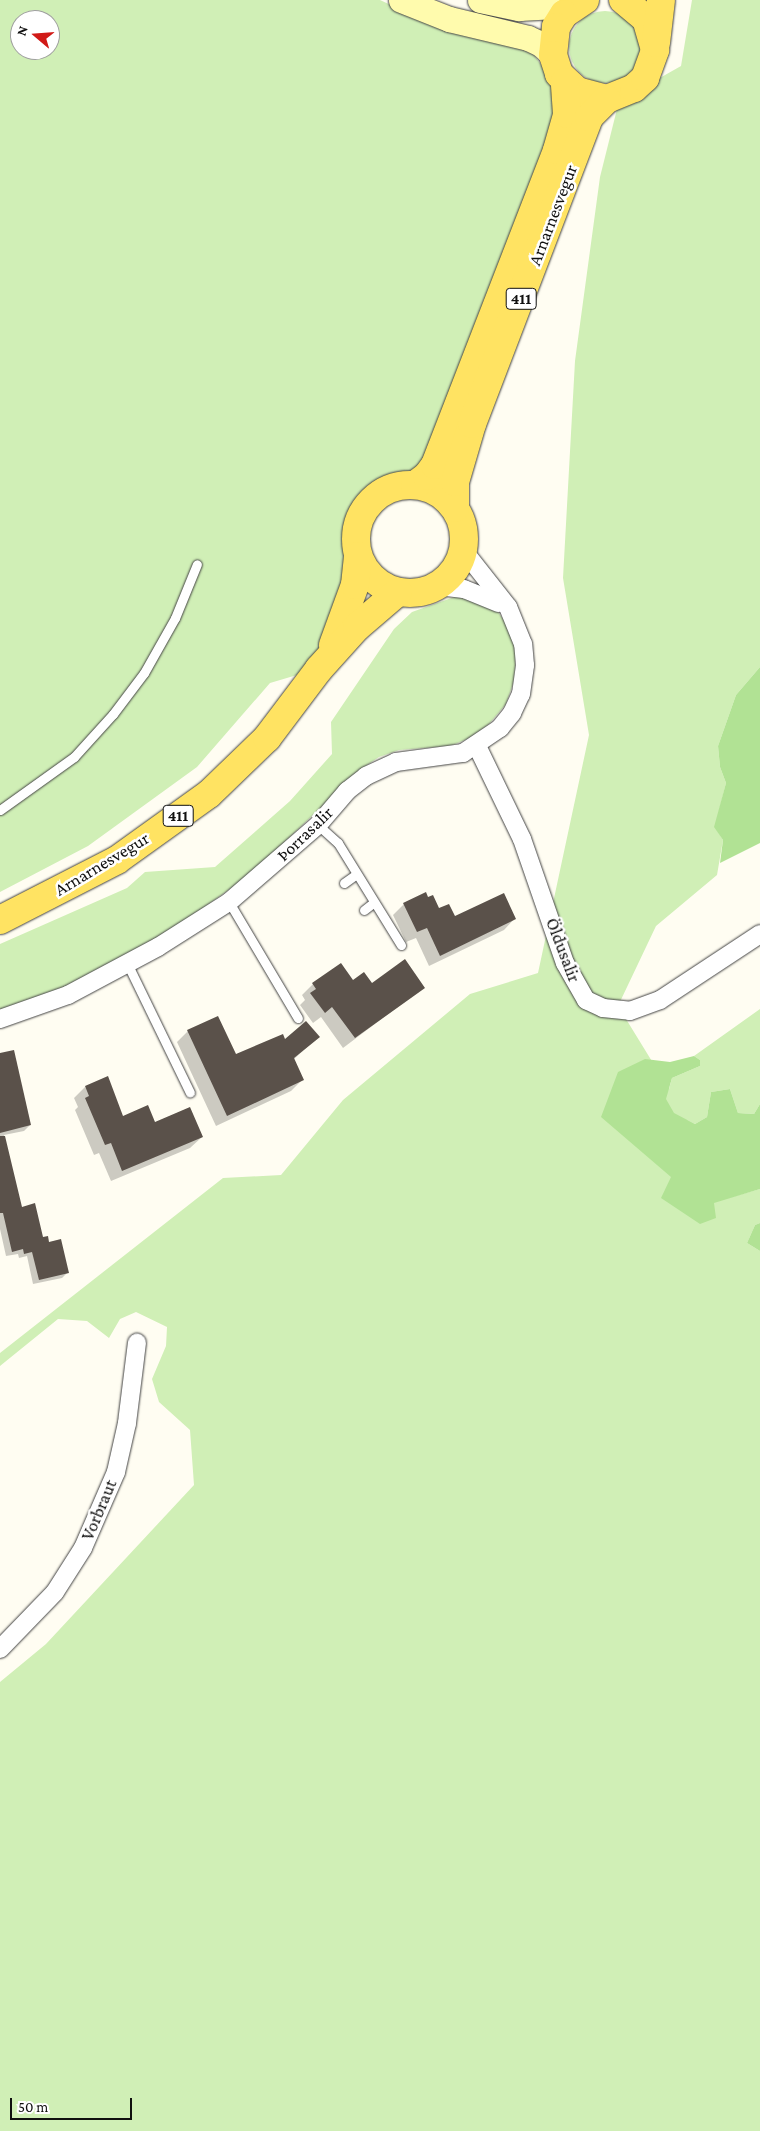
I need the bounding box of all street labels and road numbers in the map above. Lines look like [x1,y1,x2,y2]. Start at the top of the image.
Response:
street label: Arnarnesvegur [524,162,582,268]
road number: 411 [505,286,537,312]
road number: 411 [162,802,194,829]
street label: Þorrasalir [272,802,338,866]
street label: Arnarnesvegur [51,827,153,901]
street label: Öldusalir [541,915,585,985]
street label: Vorbraut [77,1476,121,1544]

